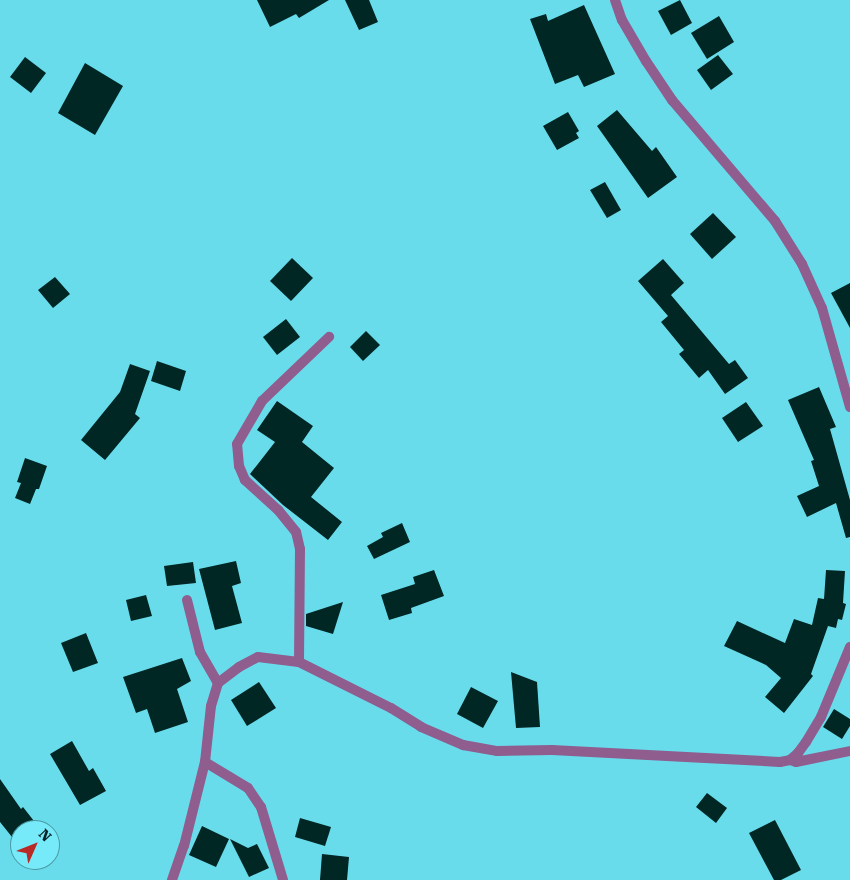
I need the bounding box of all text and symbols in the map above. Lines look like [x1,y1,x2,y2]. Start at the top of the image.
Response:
north arrow [10,820,60,870]
text: N [36,826,55,845]

